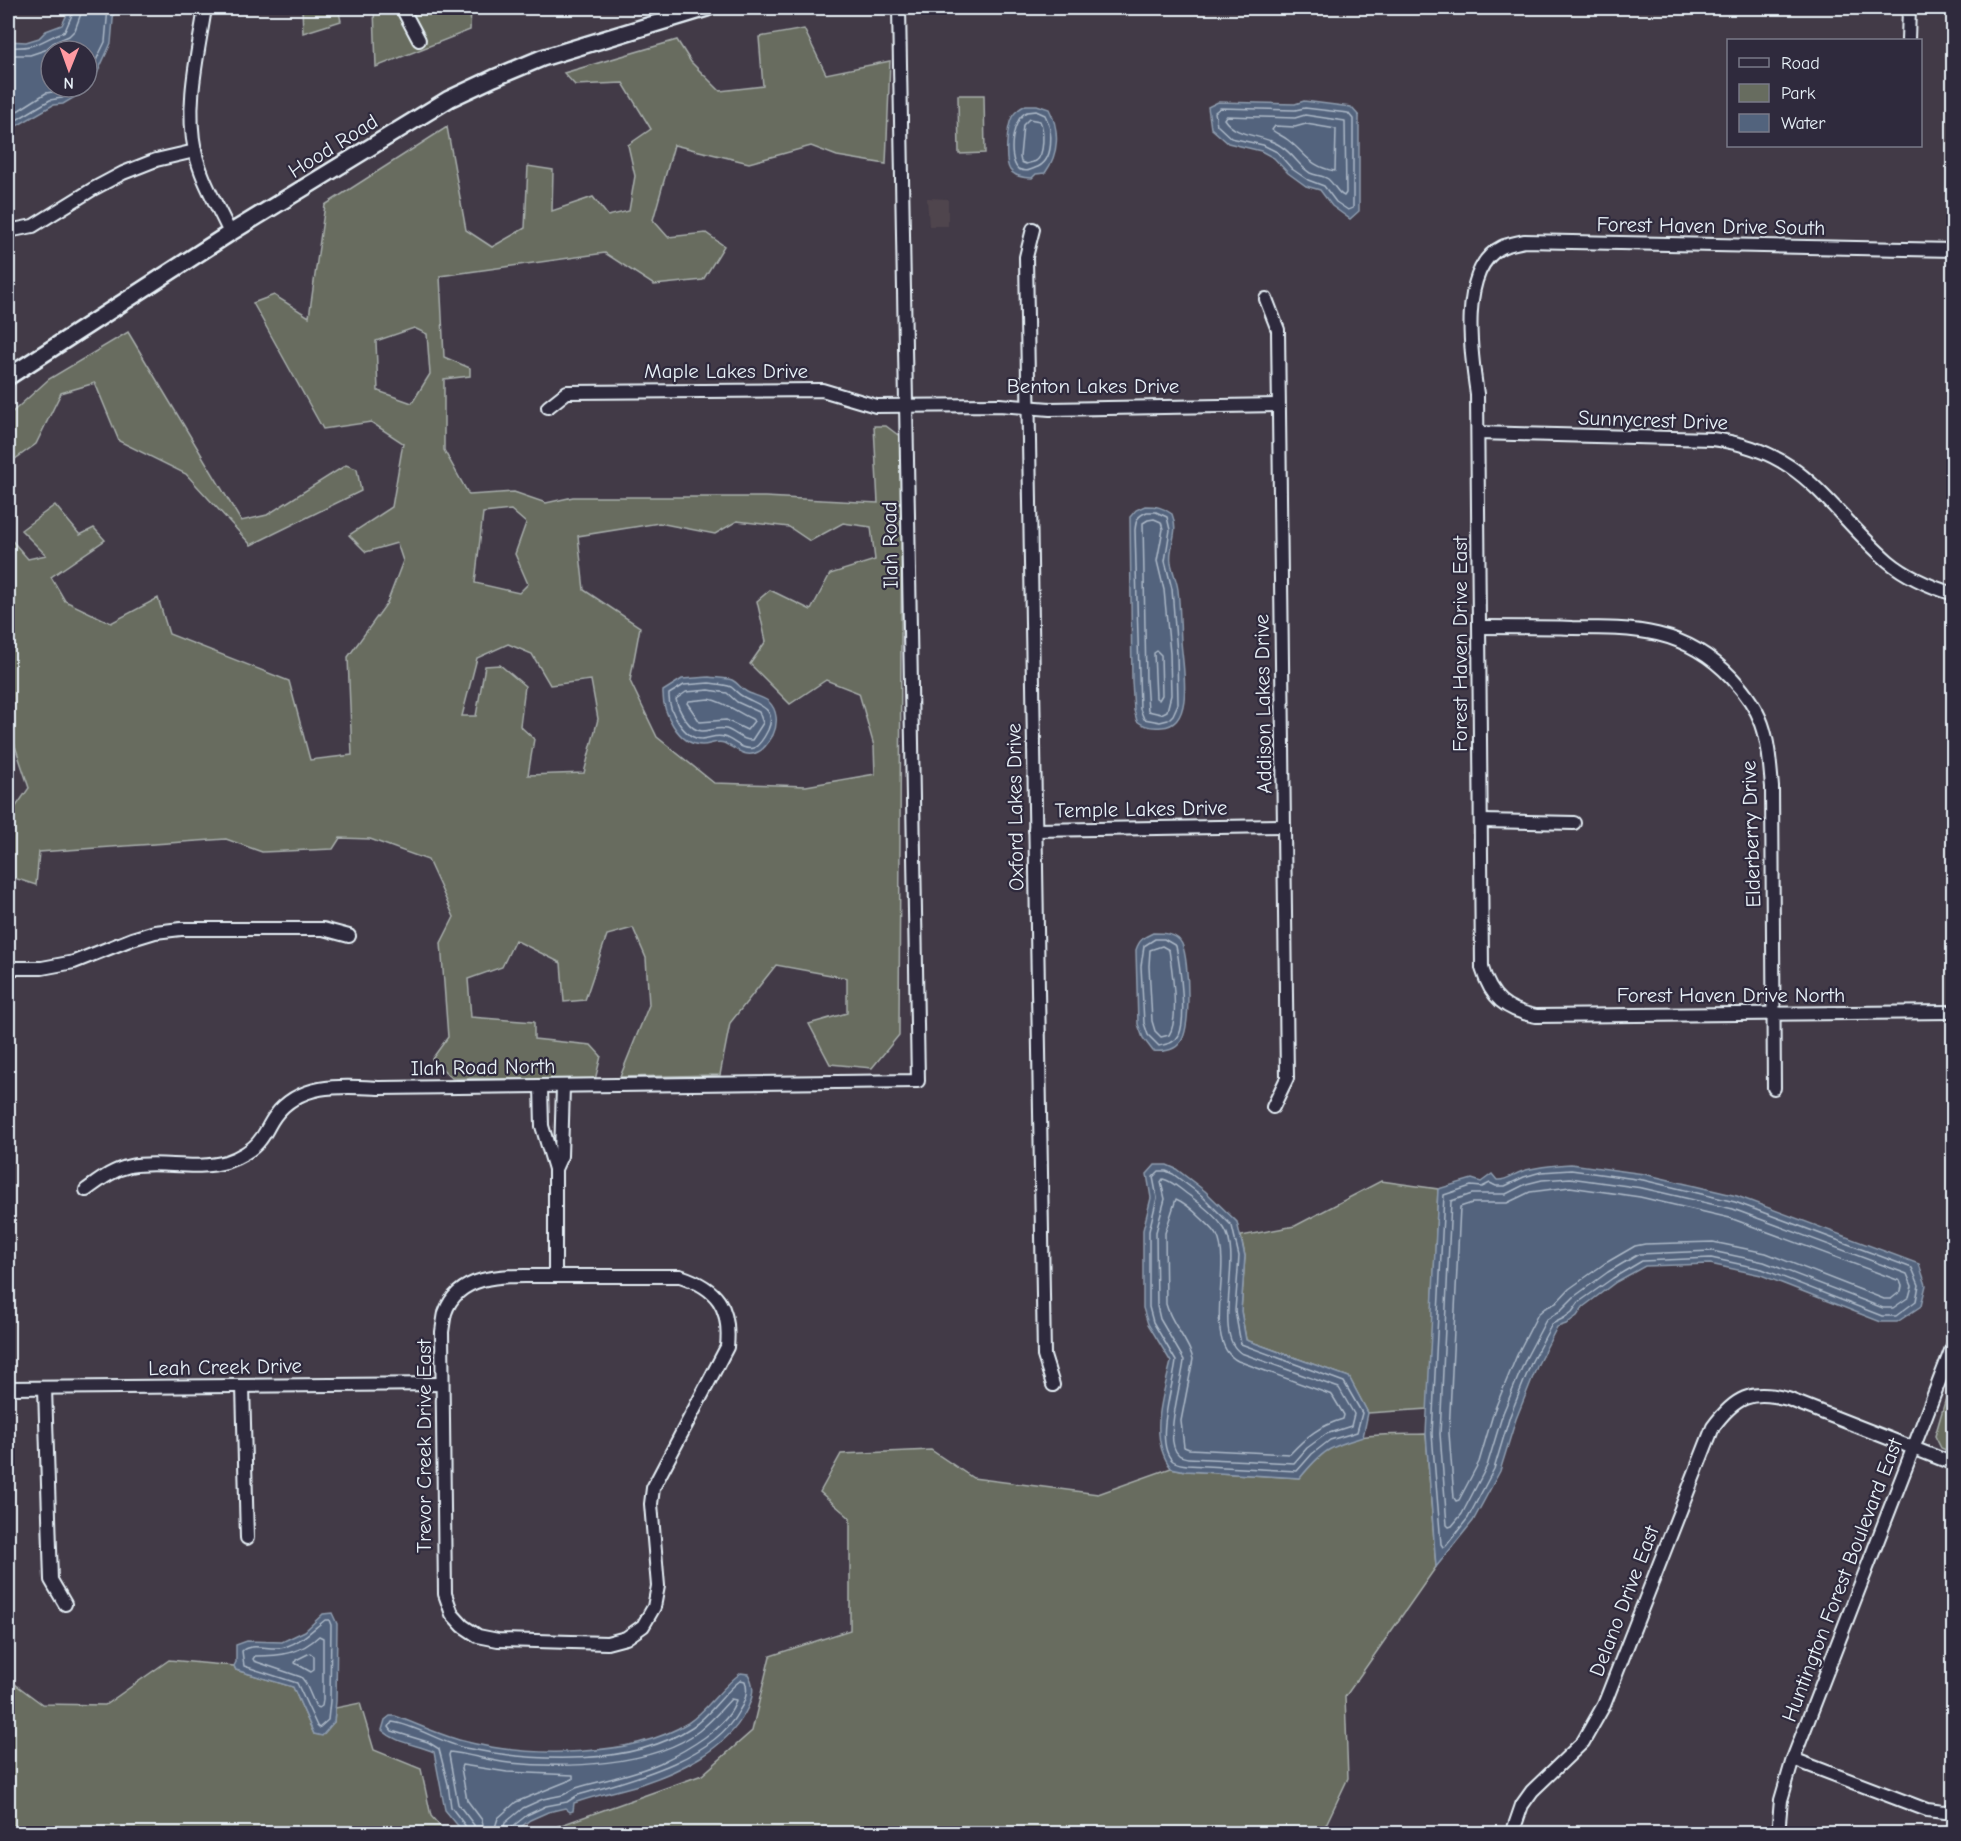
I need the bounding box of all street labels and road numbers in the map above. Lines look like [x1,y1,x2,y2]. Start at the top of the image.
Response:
street label: Hood Road [284,109,382,183]
street label: Forest Haven Drive South [1596,212,1826,240]
street label: Maple Lakes Drive [644,359,808,383]
street label: Benton Lakes Drive [1007,374,1179,398]
street label: Sunnycrest Drive [1578,405,1728,435]
street label: Ilah Road [877,501,903,589]
street label: Forest Haven Drive East [1448,535,1472,752]
street label: Addison Lakes Drive [1249,614,1277,794]
street label: Oxford Lakes Drive [1002,723,1028,891]
street label: Elderberry Drive [1736,760,1766,908]
street label: Temple Lakes Drive [1054,795,1228,823]
street label: Forest Haven Drive North [1617,983,1845,1007]
street label: Ilah Road North [410,1054,556,1080]
street label: Trevor Creek Drive East [412,1338,436,1553]
street label: Leah Creek Drive [148,1354,302,1380]
street label: Huntington Forest Boulevard East [1777,1434,1908,1725]
street label: Delano Drive East [1584,1521,1664,1680]

